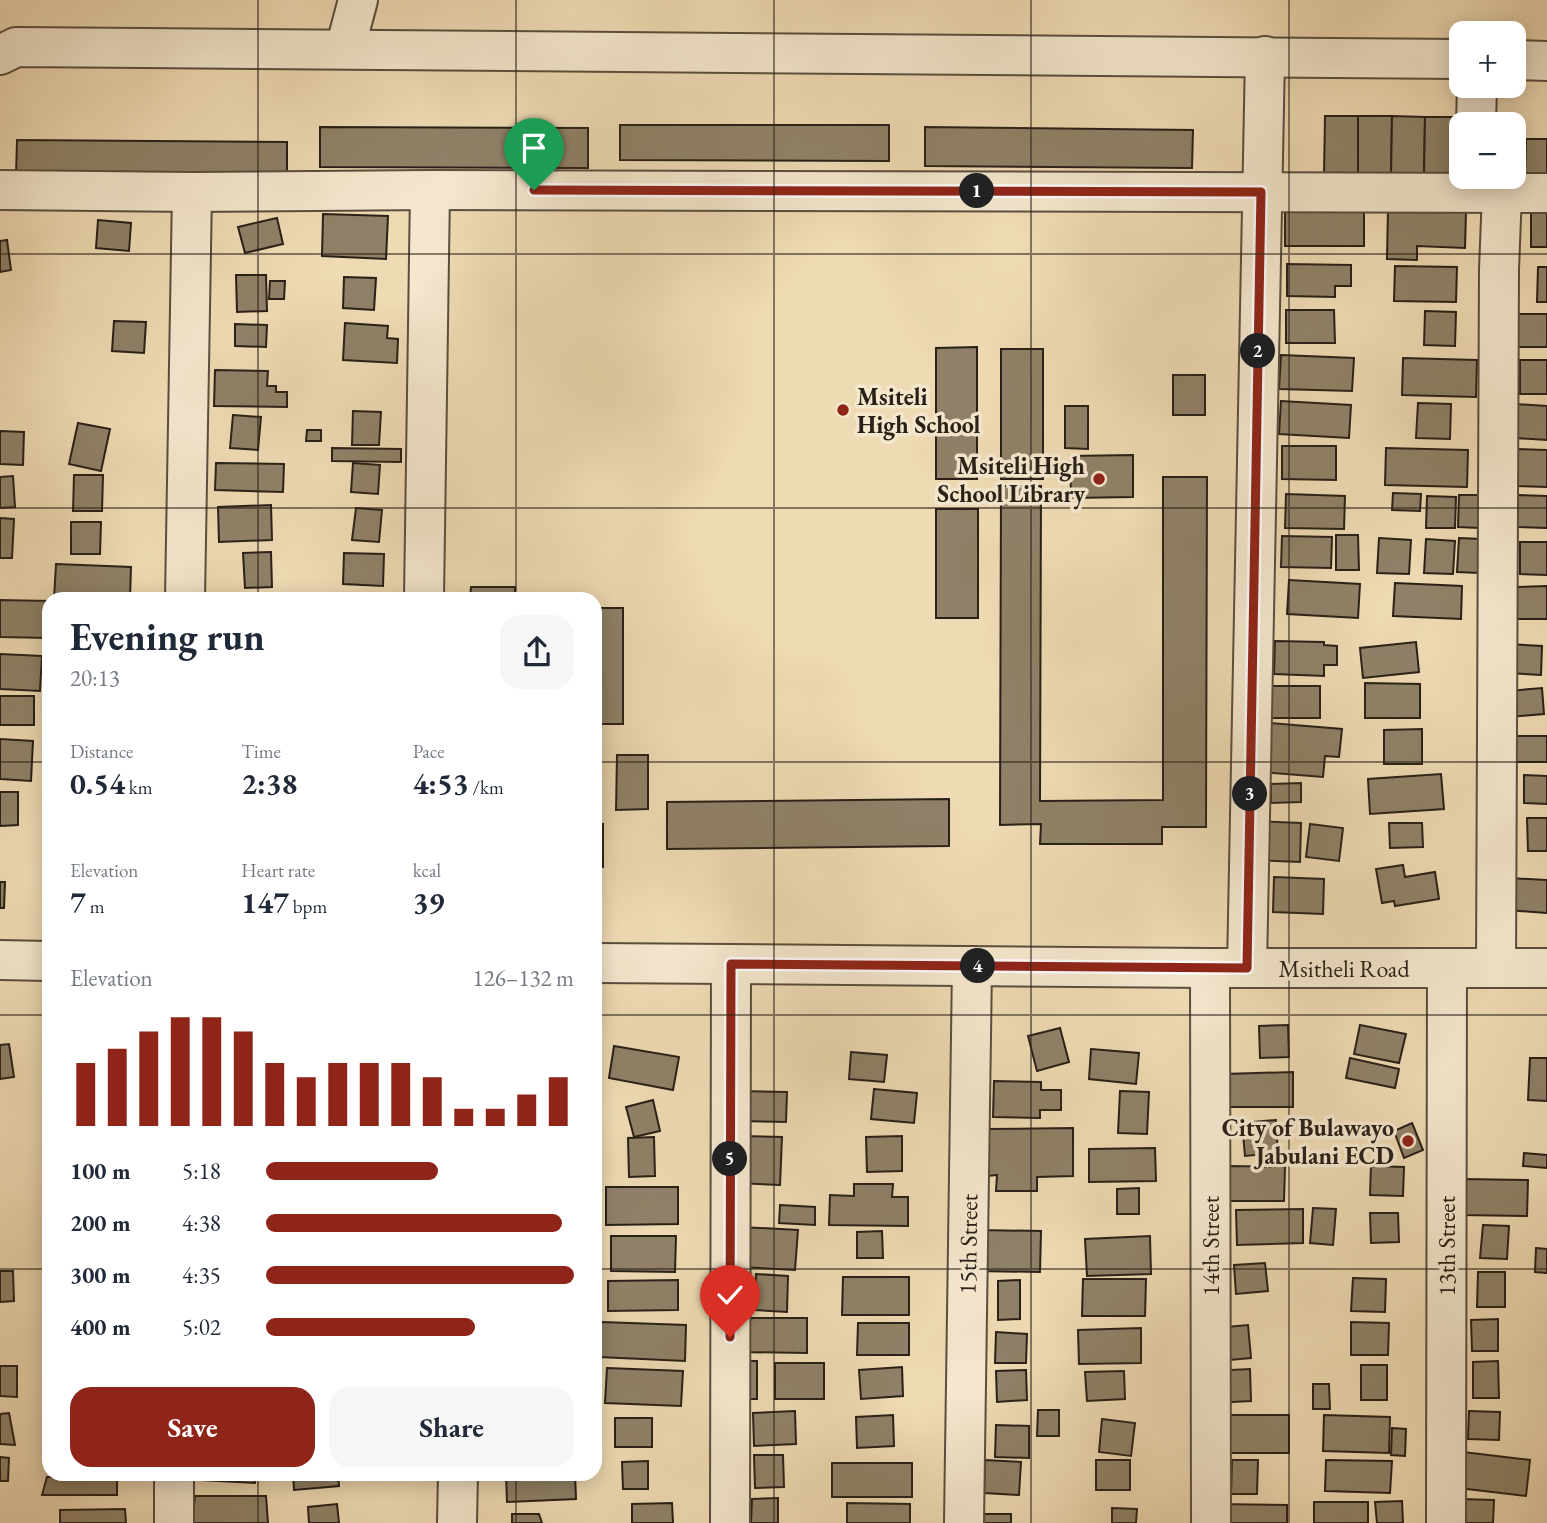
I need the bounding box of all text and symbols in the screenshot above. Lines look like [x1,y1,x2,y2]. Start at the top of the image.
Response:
map controls [1449,21,1526,189]
button: + [1449,21,1526,98]
button: − [1449,112,1526,189]
pin [504,118,564,190]
icon: arrive [515,129,553,167]
pin: 1 [960,174,995,208]
text: 1 [971,178,982,203]
pin: 2 [1240,334,1276,368]
text: 2 [1252,338,1263,363]
place label: Msiteli High School [857,381,980,441]
marker: Msiteli High School [835,402,851,418]
place label: Msiteli High School Library [937,450,1086,510]
marker: Msiteli High School Library [1091,471,1107,487]
text: Evening run [70,612,265,661]
button: share [500,615,574,689]
text: 20:13 [70,663,120,693]
text: Distance [70,739,133,764]
text: Time [241,739,281,764]
text: Pace [413,739,445,764]
text: 0.54 [70,764,125,803]
text: 2:38 [241,764,297,803]
text: 4:53 [413,764,469,803]
text: km [125,775,153,800]
text: /km [469,775,504,800]
pin: 3 [1232,776,1268,812]
text: 3 [1244,781,1255,806]
text: Elevation [70,858,138,883]
text: Heart rate [241,858,315,883]
text: kcal [413,858,441,883]
text: 7 [70,883,86,922]
text: 147 [241,883,289,922]
text: 39 [413,883,444,922]
text: m [86,894,104,919]
text: bpm [289,894,327,919]
pin: 4 [960,948,996,984]
text: 4 [972,953,983,978]
street label: Msitheli Road [1278,953,1410,984]
text: Elevation [70,963,153,993]
text: 126–132 m [473,963,574,993]
place label: City of Bulawayo Jabulani ECD [1222,1112,1394,1171]
marker: City of Bulawayo Jabulani ECD [1400,1133,1416,1149]
pin: 5 [712,1142,748,1176]
text: 5 [724,1146,735,1171]
text: 100 m [70,1156,131,1186]
text: 5:18 [182,1156,221,1186]
street label: 15th Street [952,1193,984,1294]
street label: 14th Street [1195,1195,1226,1296]
street label: 13th Street [1431,1195,1462,1296]
text: 200 m [70,1208,131,1238]
text: 4:38 [182,1208,221,1238]
text: 300 m [70,1260,131,1290]
text: 4:35 [182,1260,221,1290]
pin [700,1265,760,1337]
icon: check [711,1276,749,1314]
text: 400 m [70,1312,131,1342]
text: 5:02 [182,1312,221,1342]
button: Save [70,1387,315,1467]
button: Share [329,1387,574,1467]

